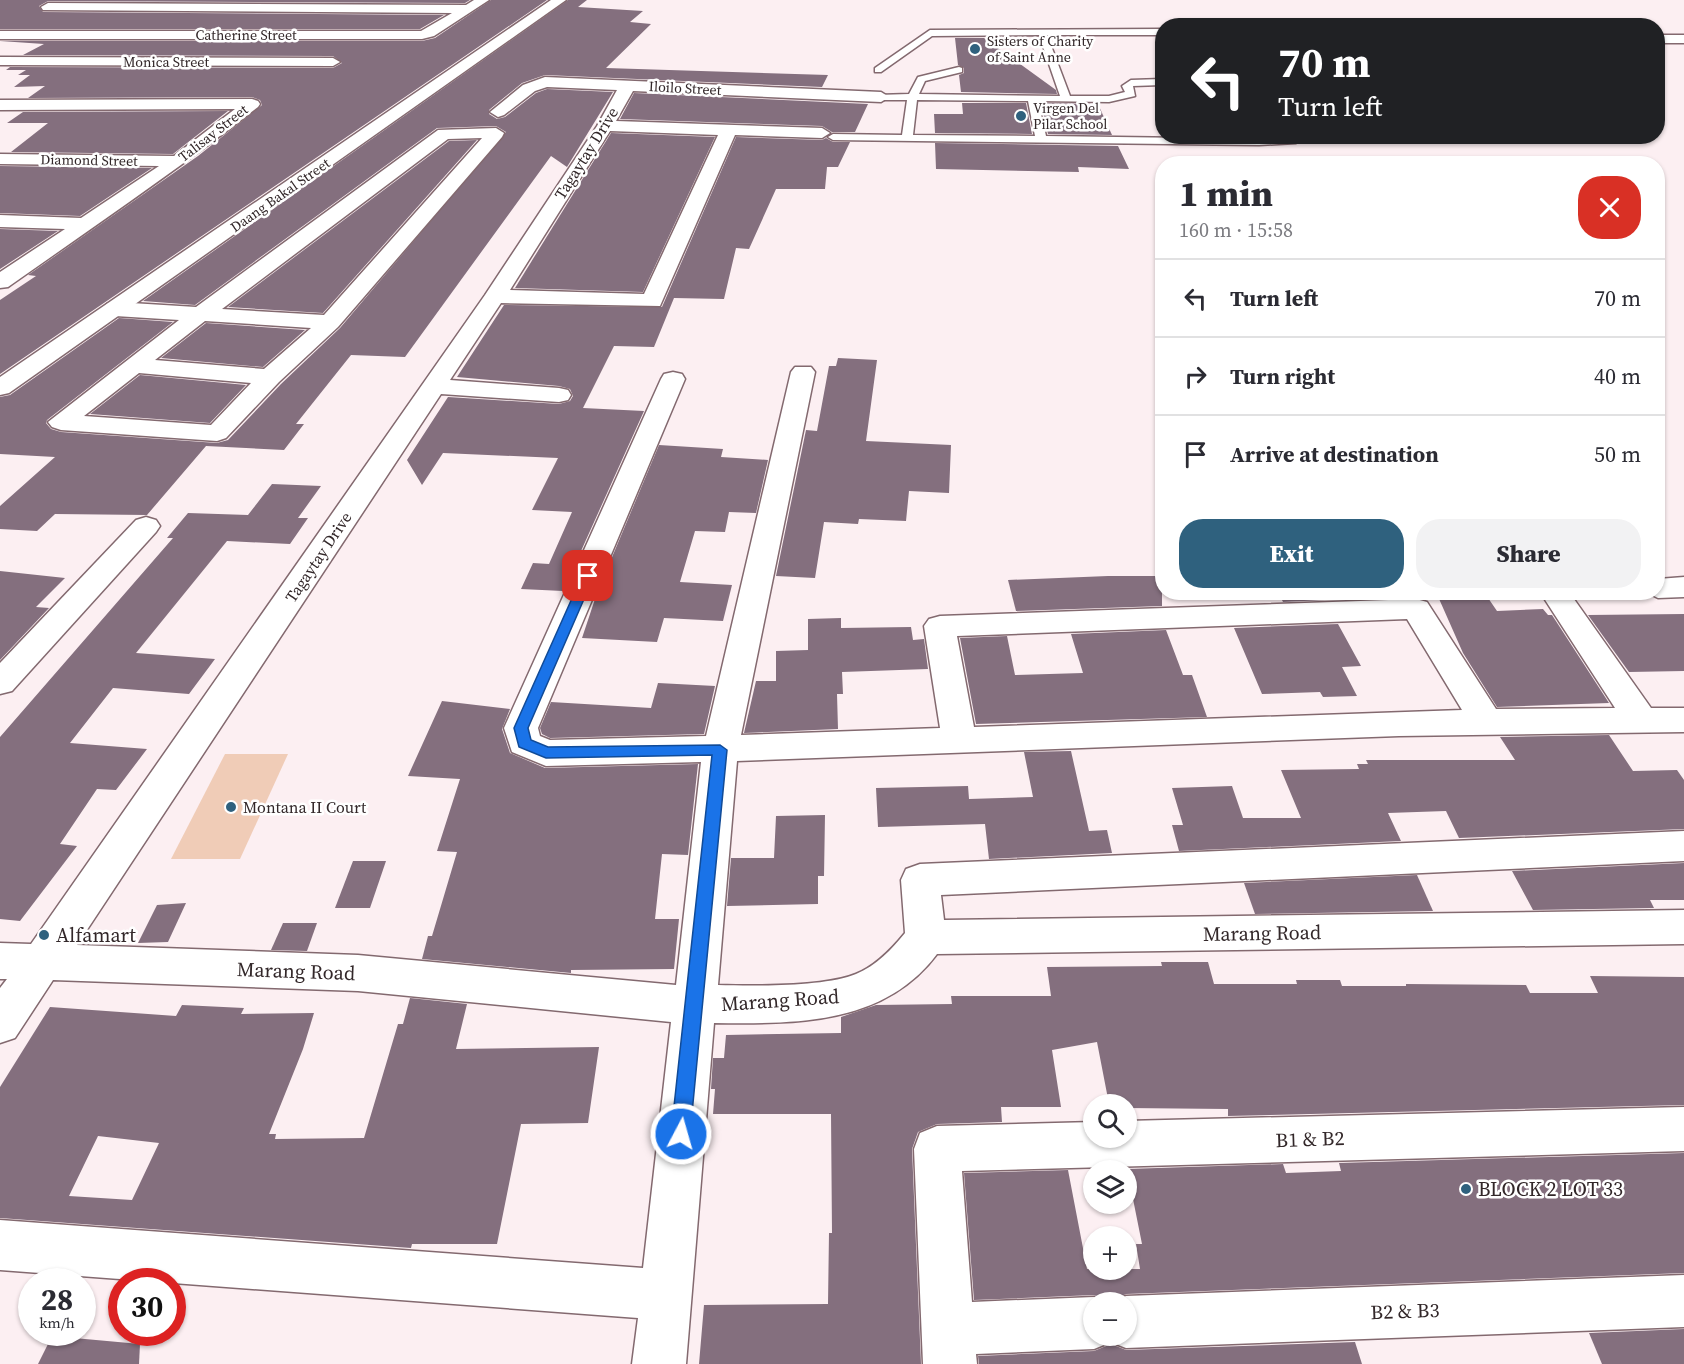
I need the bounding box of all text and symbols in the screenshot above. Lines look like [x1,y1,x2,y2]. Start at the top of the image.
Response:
street label: Catherine Street [195,25,297,45]
place label: Sisters of Charity of Saint Anne [987,31,1094,67]
text: 70 m [1278,33,1371,91]
marker: Sisters of Charity of Saint Anne [968,42,982,56]
icon: left [1179,42,1257,120]
street label: Monica Street [123,52,209,72]
street label: Iloilo Street [648,76,722,100]
text: Turn left [1278,88,1382,125]
place label: Virgen Del Pilar School [1033,98,1108,134]
street label: Talisay Street [174,99,252,166]
street label: Tagaytay Drive [549,103,623,203]
marker: Virgen Del Pilar School [1014,109,1028,123]
street label: Diamond Street [40,149,138,171]
street label: Daang Bakal Street [226,153,334,237]
text: 1 min [1179,169,1273,218]
button: close [1578,176,1641,239]
text: 160 m · 15:58 [1179,216,1293,244]
icon: left [1179,282,1212,315]
text: Turn left [1230,283,1318,313]
text: 70 m [1594,283,1641,313]
icon: right [1179,360,1212,393]
text: Turn right [1230,361,1335,391]
text: 40 m [1594,361,1641,391]
icon: arrive [1179,438,1212,471]
text: Arrive at destination [1230,439,1439,469]
text: 50 m [1594,439,1641,469]
street label: Tagaytay Drive [280,507,356,607]
button: Exit [1179,519,1404,588]
button: Share [1416,519,1641,588]
pin [562,550,613,601]
icon: arrive [571,559,604,592]
place label: Montana II Court [243,796,367,818]
marker: Montana II Court [224,800,238,814]
street label: Marang Road [1203,918,1322,948]
place label: Alfamart [56,921,136,949]
marker: Alfamart [37,928,51,942]
street label: Marang Road [236,955,356,987]
street label: Marang Road [720,982,841,1018]
map controls [1083,1094,1137,1346]
button: search [1083,1094,1137,1148]
position arrow [649,1102,713,1166]
street label: B1 & B2 [1275,1124,1345,1154]
button: layers [1083,1160,1137,1214]
place label: BLOCK 2 LOT 33 [1478,1175,1623,1203]
marker: BLOCK 2 LOT 33 [1459,1182,1473,1196]
button: + [1083,1226,1137,1280]
speed limit sign: 30 [108,1268,186,1346]
text: 28 [41,1279,73,1320]
button: − [1083,1292,1137,1346]
street label: B2 & B3 [1370,1296,1440,1326]
text: km/h [39,1312,75,1333]

